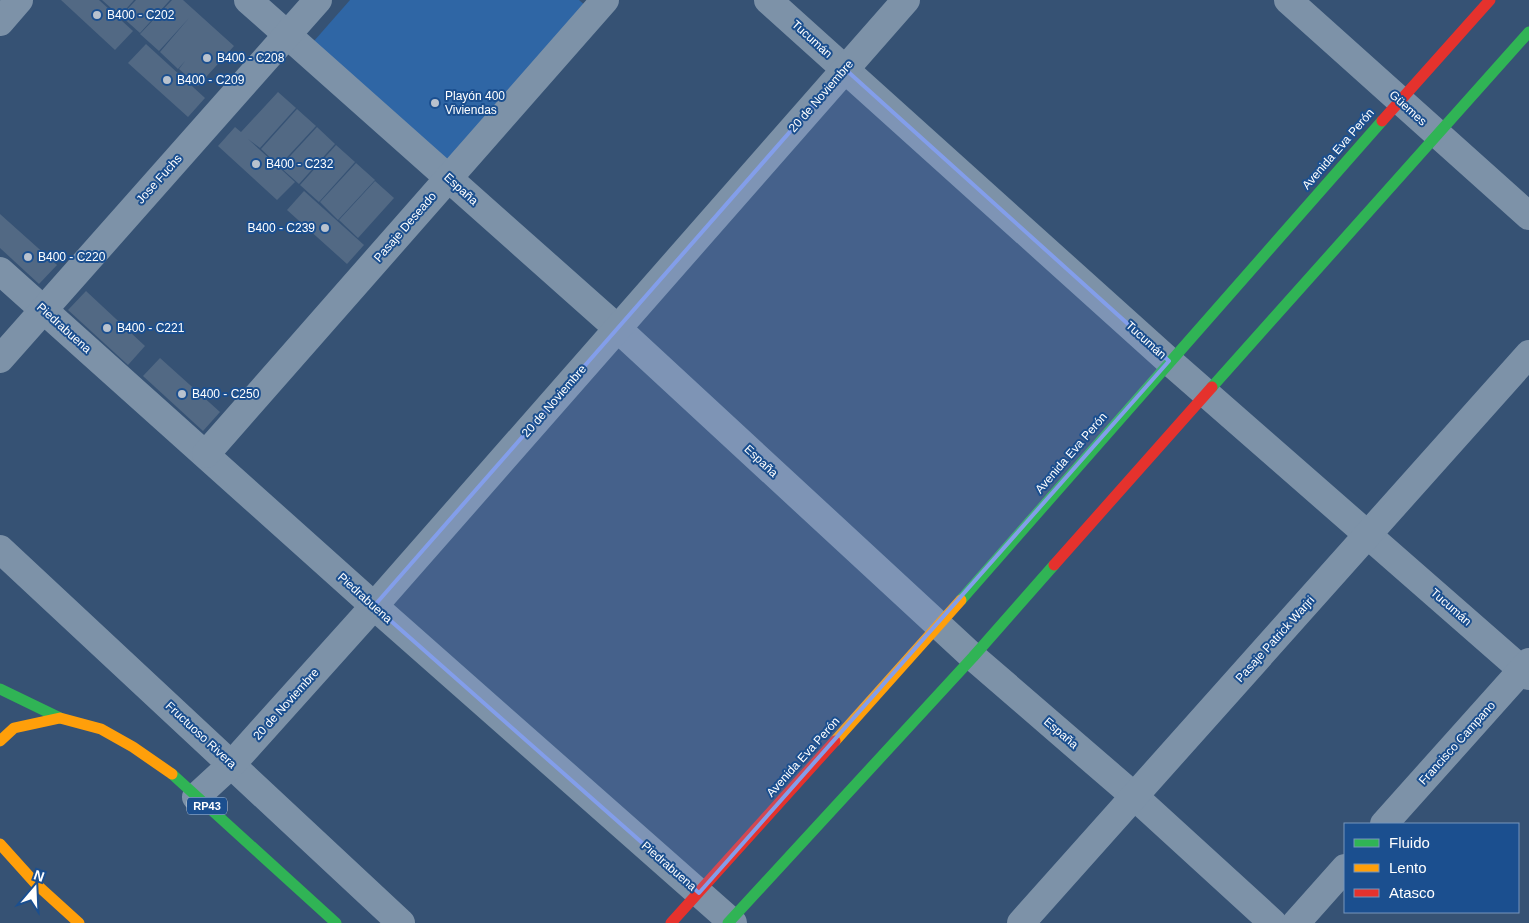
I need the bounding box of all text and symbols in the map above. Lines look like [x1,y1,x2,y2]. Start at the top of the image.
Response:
place label: B400 - C202 [107,8,175,22]
marker: B400 - C202 [91,9,103,21]
street label: Tucumán [789,17,835,61]
place label: B400 - C208 [217,51,285,65]
marker: B400 - C208 [201,52,213,64]
street label: 20 de Noviembre [786,57,856,135]
place label: B400 - C209 [177,73,245,87]
marker: B400 - C209 [161,74,173,86]
street label: Güemes [1386,88,1430,128]
place label: Playón 400 Viviendas [445,89,505,117]
marker: Playón 400 Viviendas [429,97,441,109]
street label: Avenida Eva Perón [1299,106,1377,192]
street label: Jose Fuchs [133,152,185,206]
place label: B400 - C232 [266,157,334,171]
marker: B400 - C232 [250,158,262,170]
street label: España [441,170,481,208]
street label: Pasaje Deseado [371,189,439,265]
place label: B400 - C239 [248,221,315,235]
marker: B400 - C239 [319,222,331,234]
place label: B400 - C220 [38,250,106,264]
marker: B400 - C220 [22,251,34,263]
street label: Piedrabuena [34,300,94,356]
street label: Tucumán [1123,318,1169,362]
place label: B400 - C221 [117,321,185,335]
marker: B400 - C221 [101,322,113,334]
street label: 20 de Noviembre [519,362,589,440]
place label: B400 - C250 [192,387,260,401]
marker: B400 - C250 [176,388,188,400]
street label: Avenida Eva Perón [1032,410,1110,496]
street label: España [741,442,781,480]
street label: Piedrabuena [335,570,395,626]
street label: Tucumán [1428,585,1474,629]
street label: Pasaje Patrick Warjri [1233,593,1317,685]
street label: 20 de Noviembre [250,665,322,743]
street label: Francisco Campano [1416,698,1498,788]
street label: Fructuoso Rivera [163,699,239,771]
street label: Avenida Eva Perón [763,714,843,800]
street label: España [1041,714,1081,752]
road number: RP43 [187,798,227,814]
legend [1344,823,1519,913]
text: Fluido [1389,834,1430,851]
street label: Piedrabuena [639,838,700,894]
text: Lento [1389,859,1427,876]
north arrow [10,863,60,913]
text: N [32,866,47,885]
text: Atasco [1389,884,1435,901]

